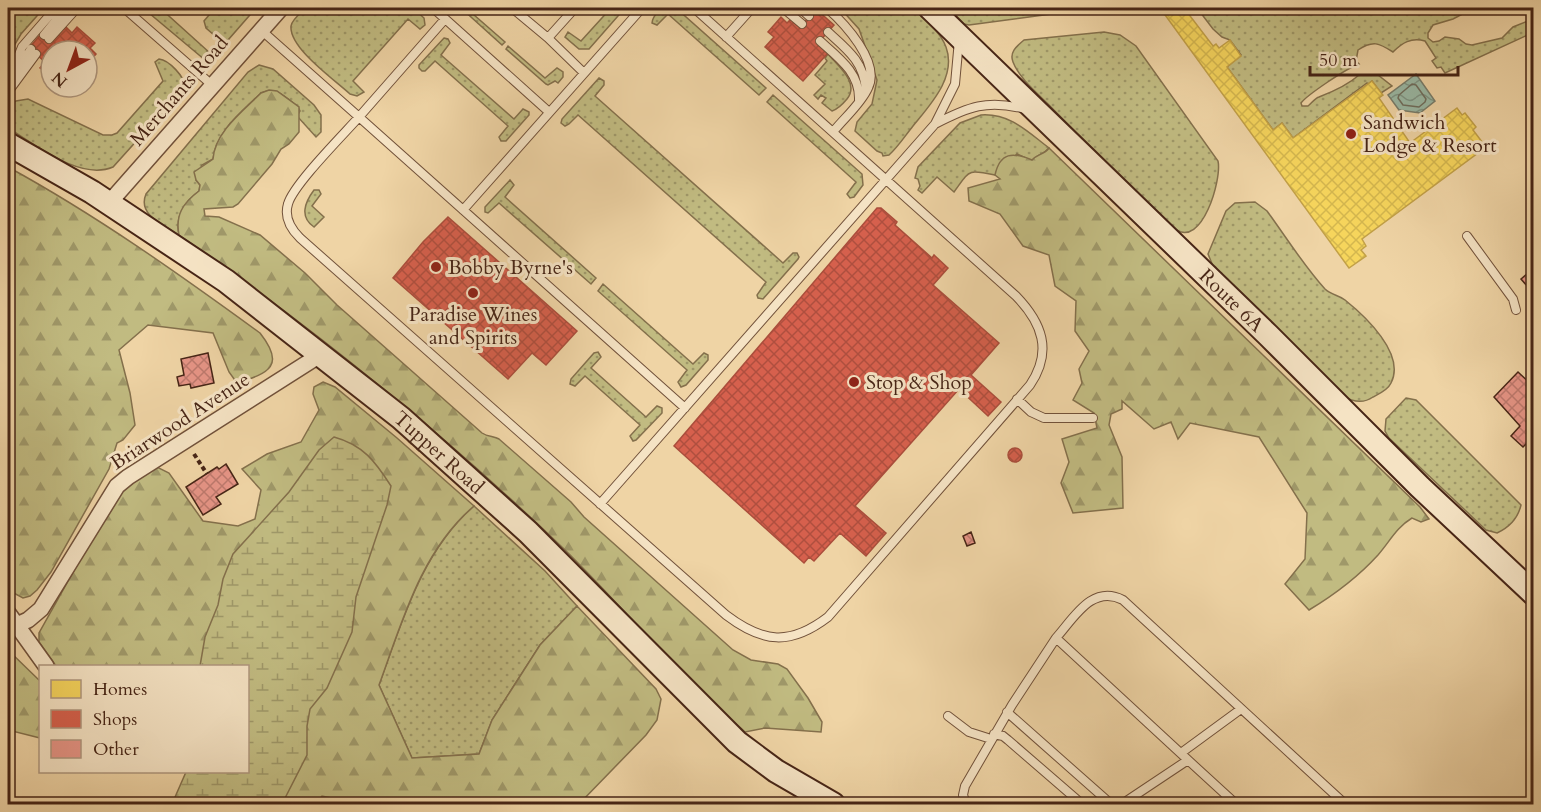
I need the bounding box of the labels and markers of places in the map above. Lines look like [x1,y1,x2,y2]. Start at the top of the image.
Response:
place label: Sandwich Lodge & Resort [1363,109,1497,159]
marker: Sandwich Lodge & Resort [1344,127,1358,141]
place label: Bobby Byrne's [448,254,573,281]
marker: Bobby Byrne's [429,260,443,274]
marker: Paradise Wines and Spirits [466,286,480,300]
place label: Paradise Wines and Spirits [409,301,537,351]
place label: Stop & Shop [866,369,972,396]
marker: Stop & Shop [847,375,861,389]

